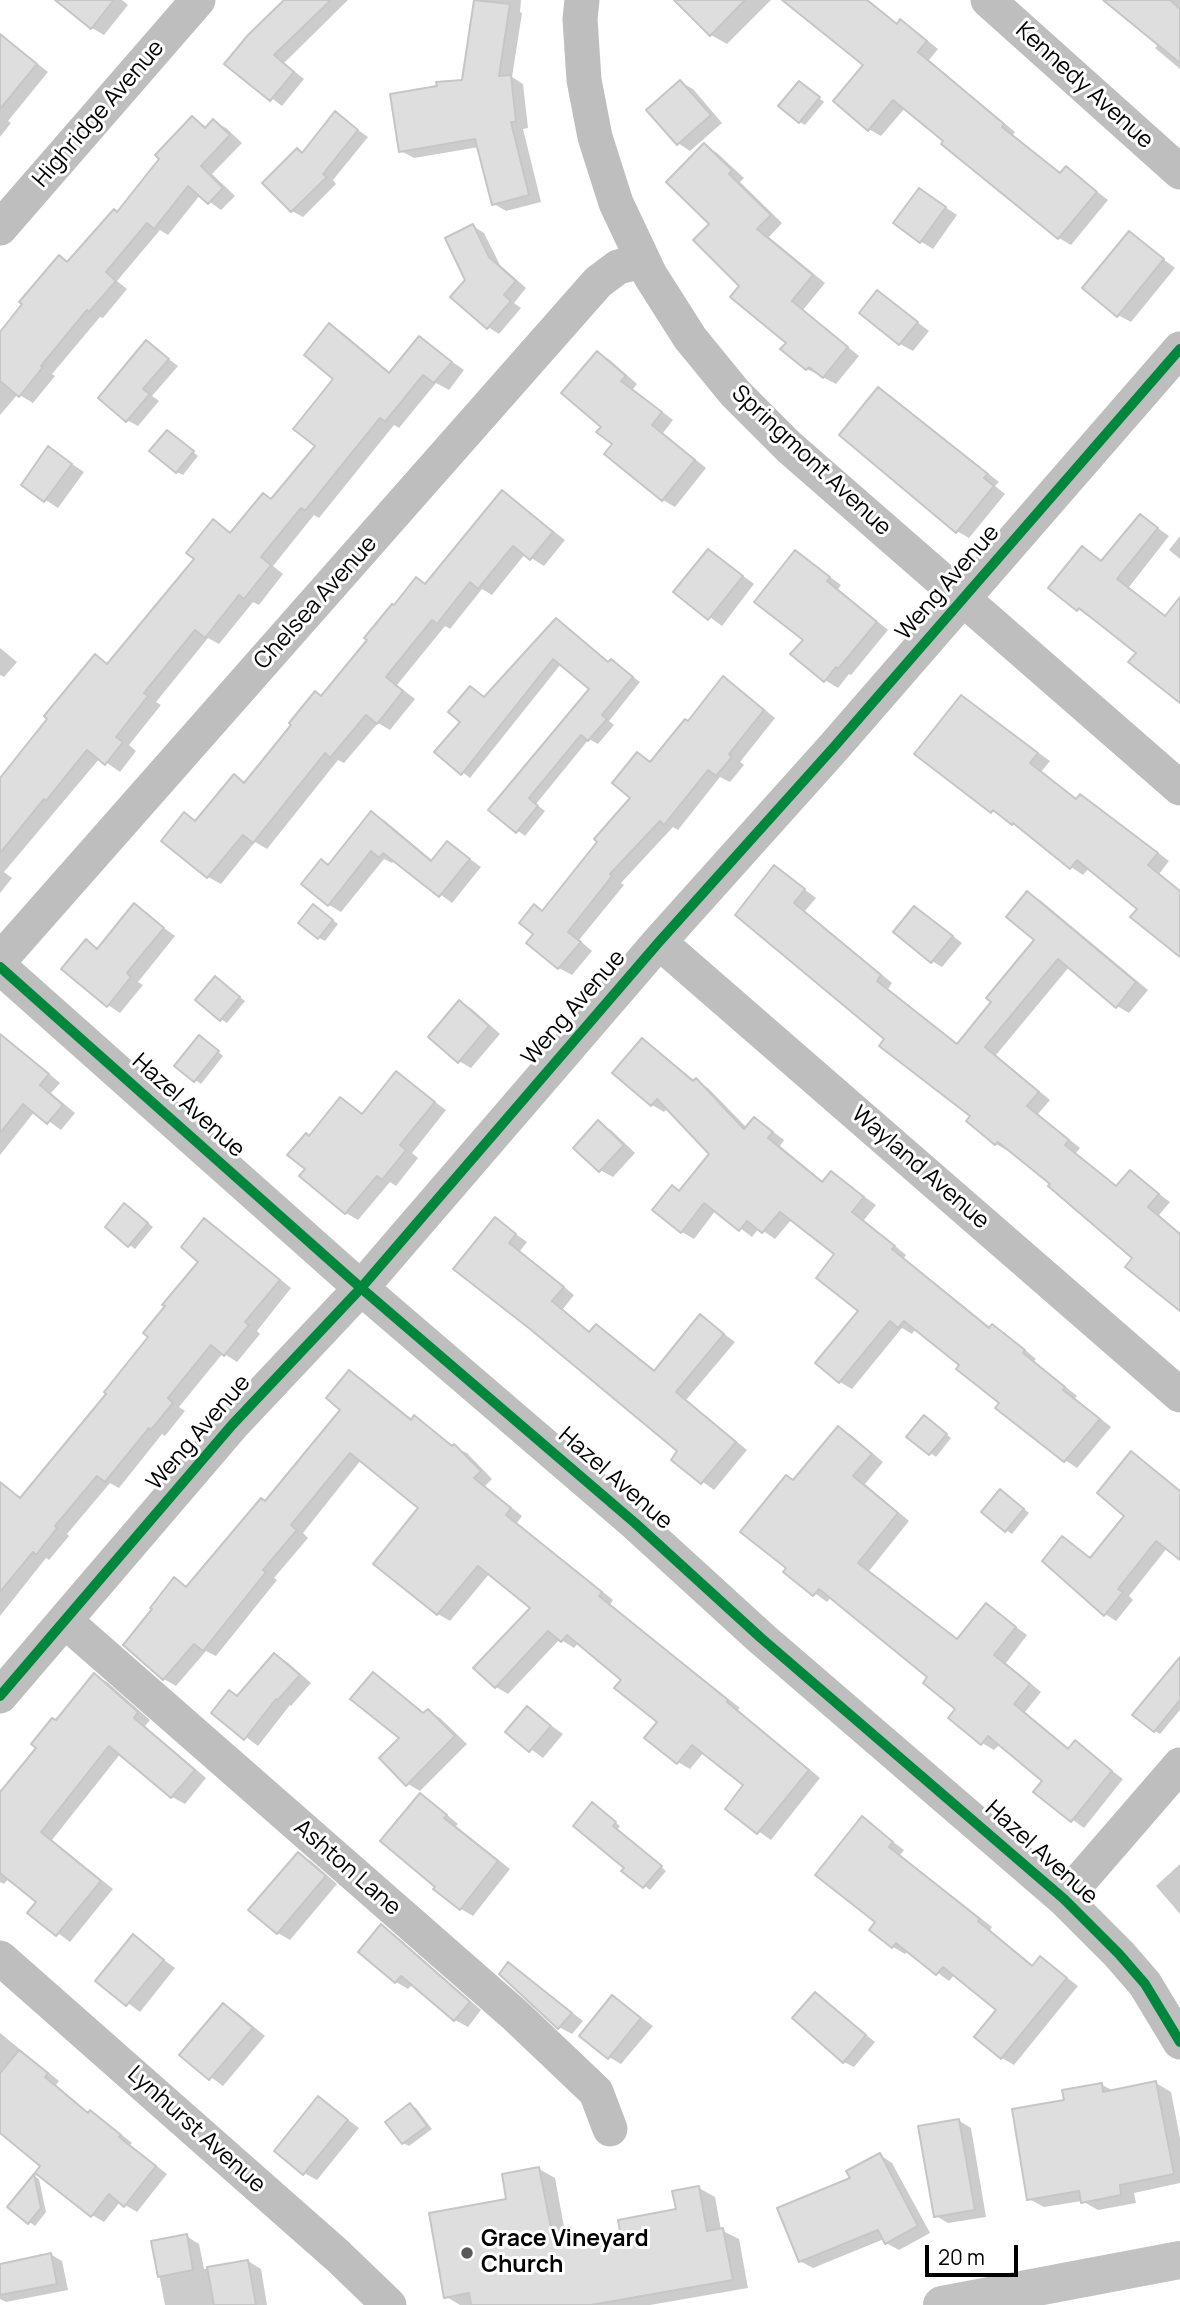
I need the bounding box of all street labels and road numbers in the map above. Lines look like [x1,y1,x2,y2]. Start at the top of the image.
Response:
street label: Kennedy Avenue [1010,17,1158,155]
street label: Highridge Avenue [28,35,170,193]
street label: Springmont Avenue [726,380,896,542]
street label: Weng Avenue [890,520,1006,646]
street label: Chelsea Avenue [249,530,383,676]
street label: Weng Avenue [516,945,632,1071]
street label: Hazel Avenue [126,1048,250,1164]
street label: Wayland Avenue [846,1101,994,1235]
street label: Weng Avenue [141,1370,257,1496]
street label: Hazel Avenue [552,1422,678,1536]
street label: Hazel Avenue [979,1795,1103,1911]
street label: Ashton Lane [288,1814,406,1922]
street label: Lynhurst Avenue [121,2061,271,2199]

